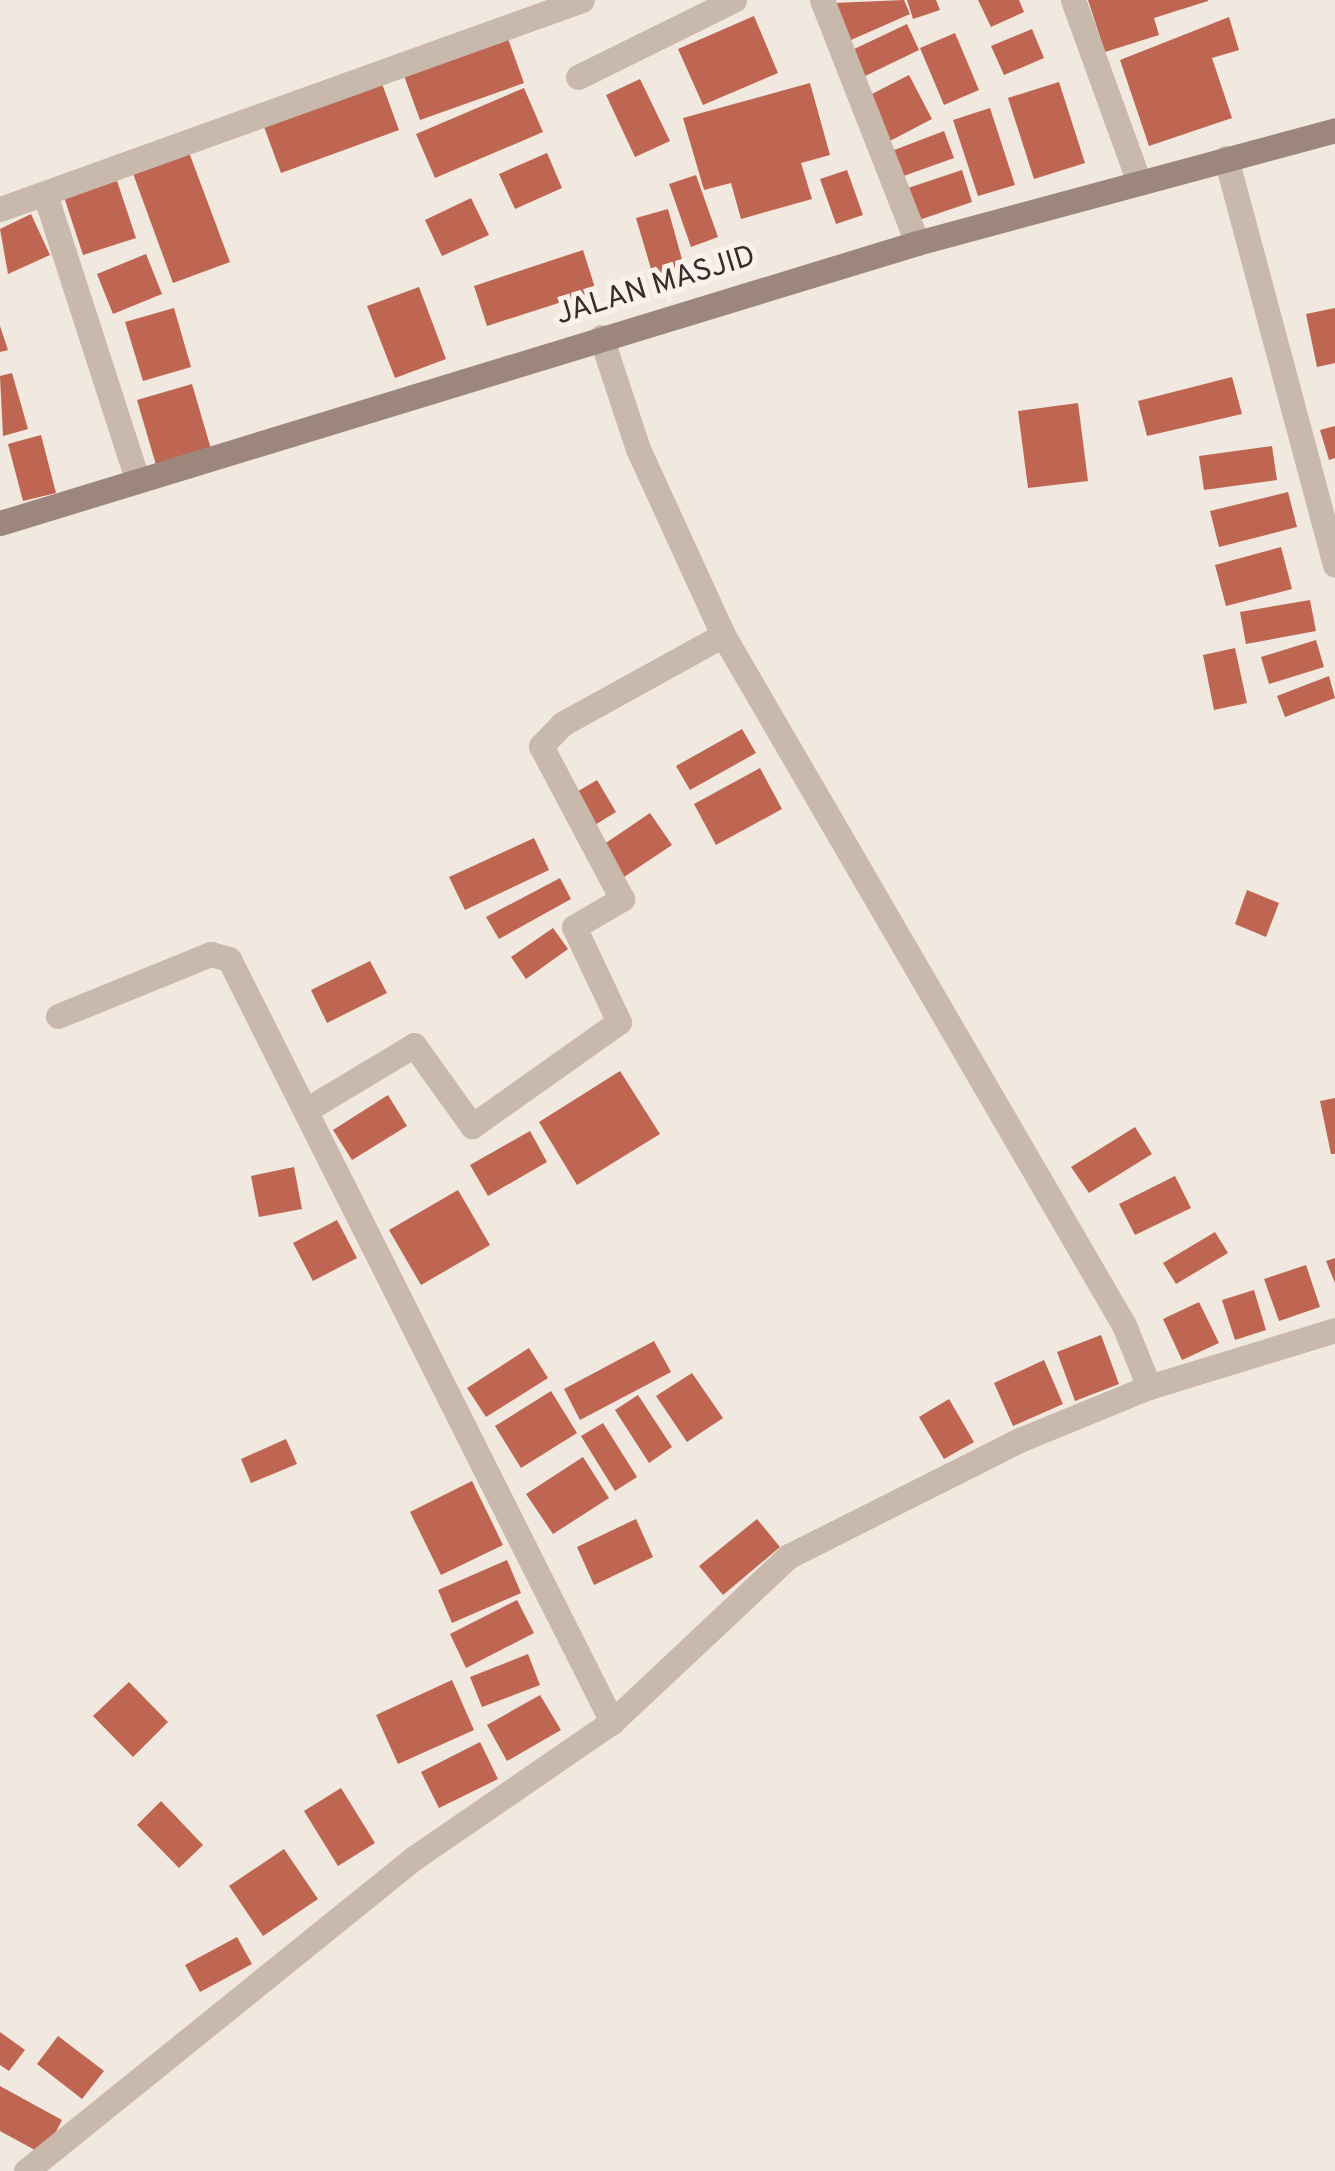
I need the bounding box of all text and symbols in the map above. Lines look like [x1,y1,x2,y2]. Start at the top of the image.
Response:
street label: JALAN MASJID [552,240,760,334]

